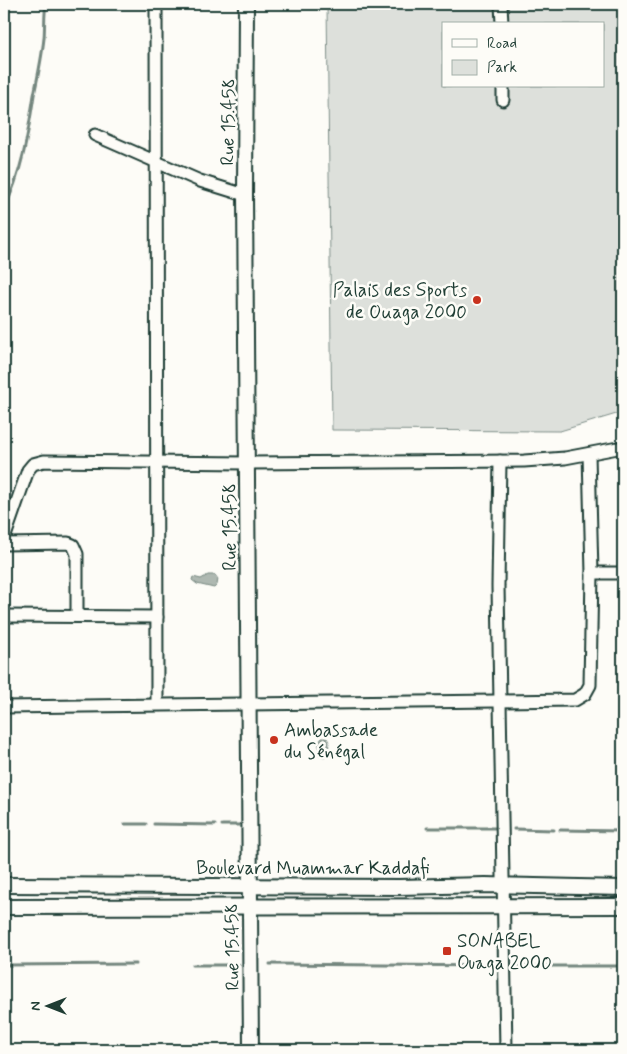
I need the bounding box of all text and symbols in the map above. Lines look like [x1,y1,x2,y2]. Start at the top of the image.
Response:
legend [442,22,604,88]
text: Road [487,34,517,54]
text: Park [487,58,517,78]
street label: Rue 15.458 [215,78,242,166]
place label: Palais des Sports de Ouaga 2000 [333,278,468,326]
marker: Palais des Sports de Ouaga 2000 [471,294,483,306]
street label: Rue 15.458 [218,483,243,571]
place label: Ambassade du Sénégal [284,718,378,766]
marker: Ambassade du Sénégal [268,734,280,746]
street label: Boulevard Muammar Kaddafi [196,856,430,881]
street label: Rue 15.458 [219,903,246,991]
place label: SONABEL Ouaga 2000 [457,929,552,977]
marker: SONABEL Ouaga 2000 [441,945,453,957]
north arrow [22,982,72,1032]
text: N [27,1001,45,1011]

